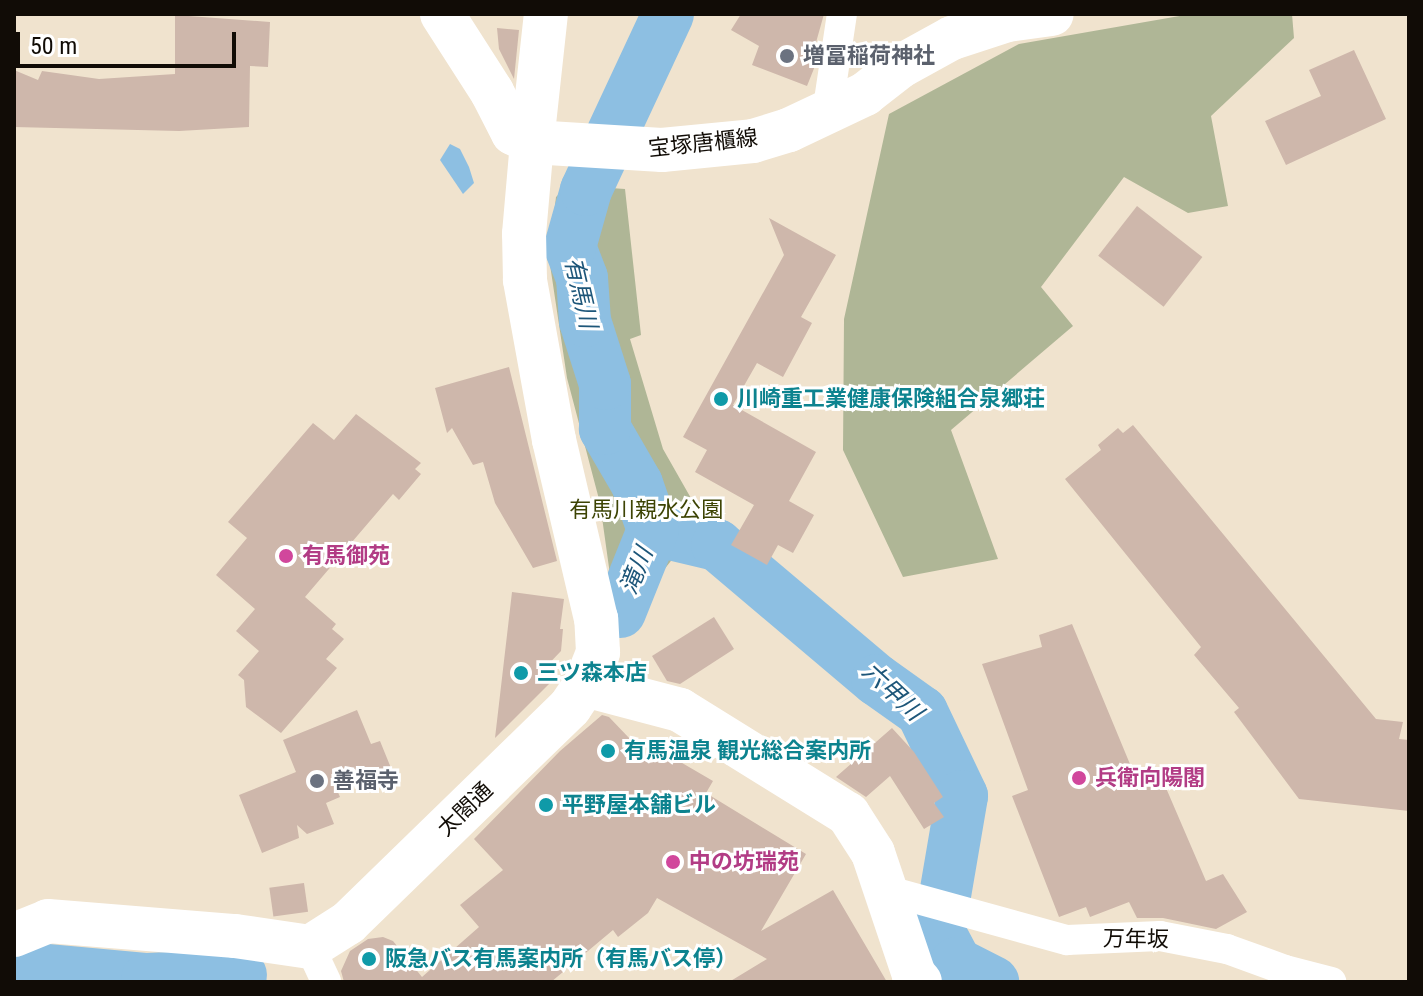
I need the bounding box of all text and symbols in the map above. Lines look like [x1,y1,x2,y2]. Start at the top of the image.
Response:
scale bar [20,16,240,66]
text: 50 m [30,32,77,60]
place label: 増冨稲荷神社 [803,43,935,69]
marker: 増冨稲荷神社 [778,47,796,65]
street label: 宝塚唐櫃線 [647,124,759,162]
water label: 有馬川 [558,255,602,331]
place label: 川崎重工業健康保険組合泉郷荘 [737,386,1045,412]
marker: 川崎重工業健康保険組合泉郷荘 [712,390,730,408]
park label: 有馬川親水公園 [569,497,723,523]
place label: 有馬御苑 [302,543,390,569]
water label: 滝川 [615,543,659,599]
marker: 有馬御苑 [277,547,295,565]
water label: 六甲川 [856,657,928,727]
place label: 三ツ森本店 [537,660,647,686]
marker: 三ツ森本店 [512,664,530,682]
place label: 有馬温泉 観光総合案内所 [624,738,871,764]
marker: 有馬温泉 観光総合案内所 [599,742,617,760]
place label: 兵衛向陽閣 [1095,765,1205,791]
place label: 善福寺 [333,768,399,794]
marker: 兵衛向陽閣 [1070,769,1088,787]
marker: 善福寺 [308,772,326,790]
street label: 太閤通 [432,777,498,841]
place label: 平野屋本舗ビル [562,792,716,818]
marker: 平野屋本舗ビル [537,796,555,814]
place label: 中の坊瑞苑 [689,849,799,875]
marker: 中の坊瑞苑 [664,853,682,871]
street label: 万年坂 [1103,925,1169,953]
place label: 阪急バス有馬案内所（有馬バス停） [385,946,737,972]
marker: 阪急バス有馬案内所（有馬バス停） [360,950,378,968]

